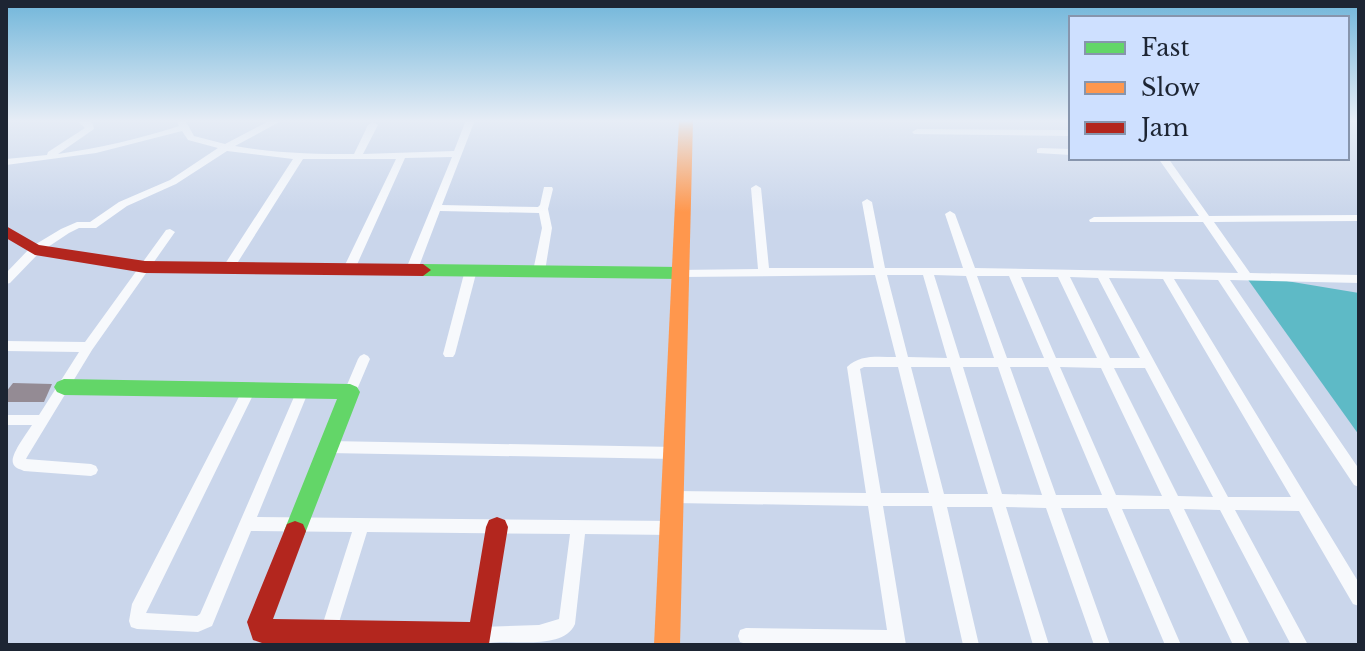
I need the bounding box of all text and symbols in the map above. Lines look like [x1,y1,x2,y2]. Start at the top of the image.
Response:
legend [1069,16,1349,160]
text: Fast [1141,33,1189,62]
text: Slow [1141,73,1200,102]
text: Jam [1138,113,1189,142]

